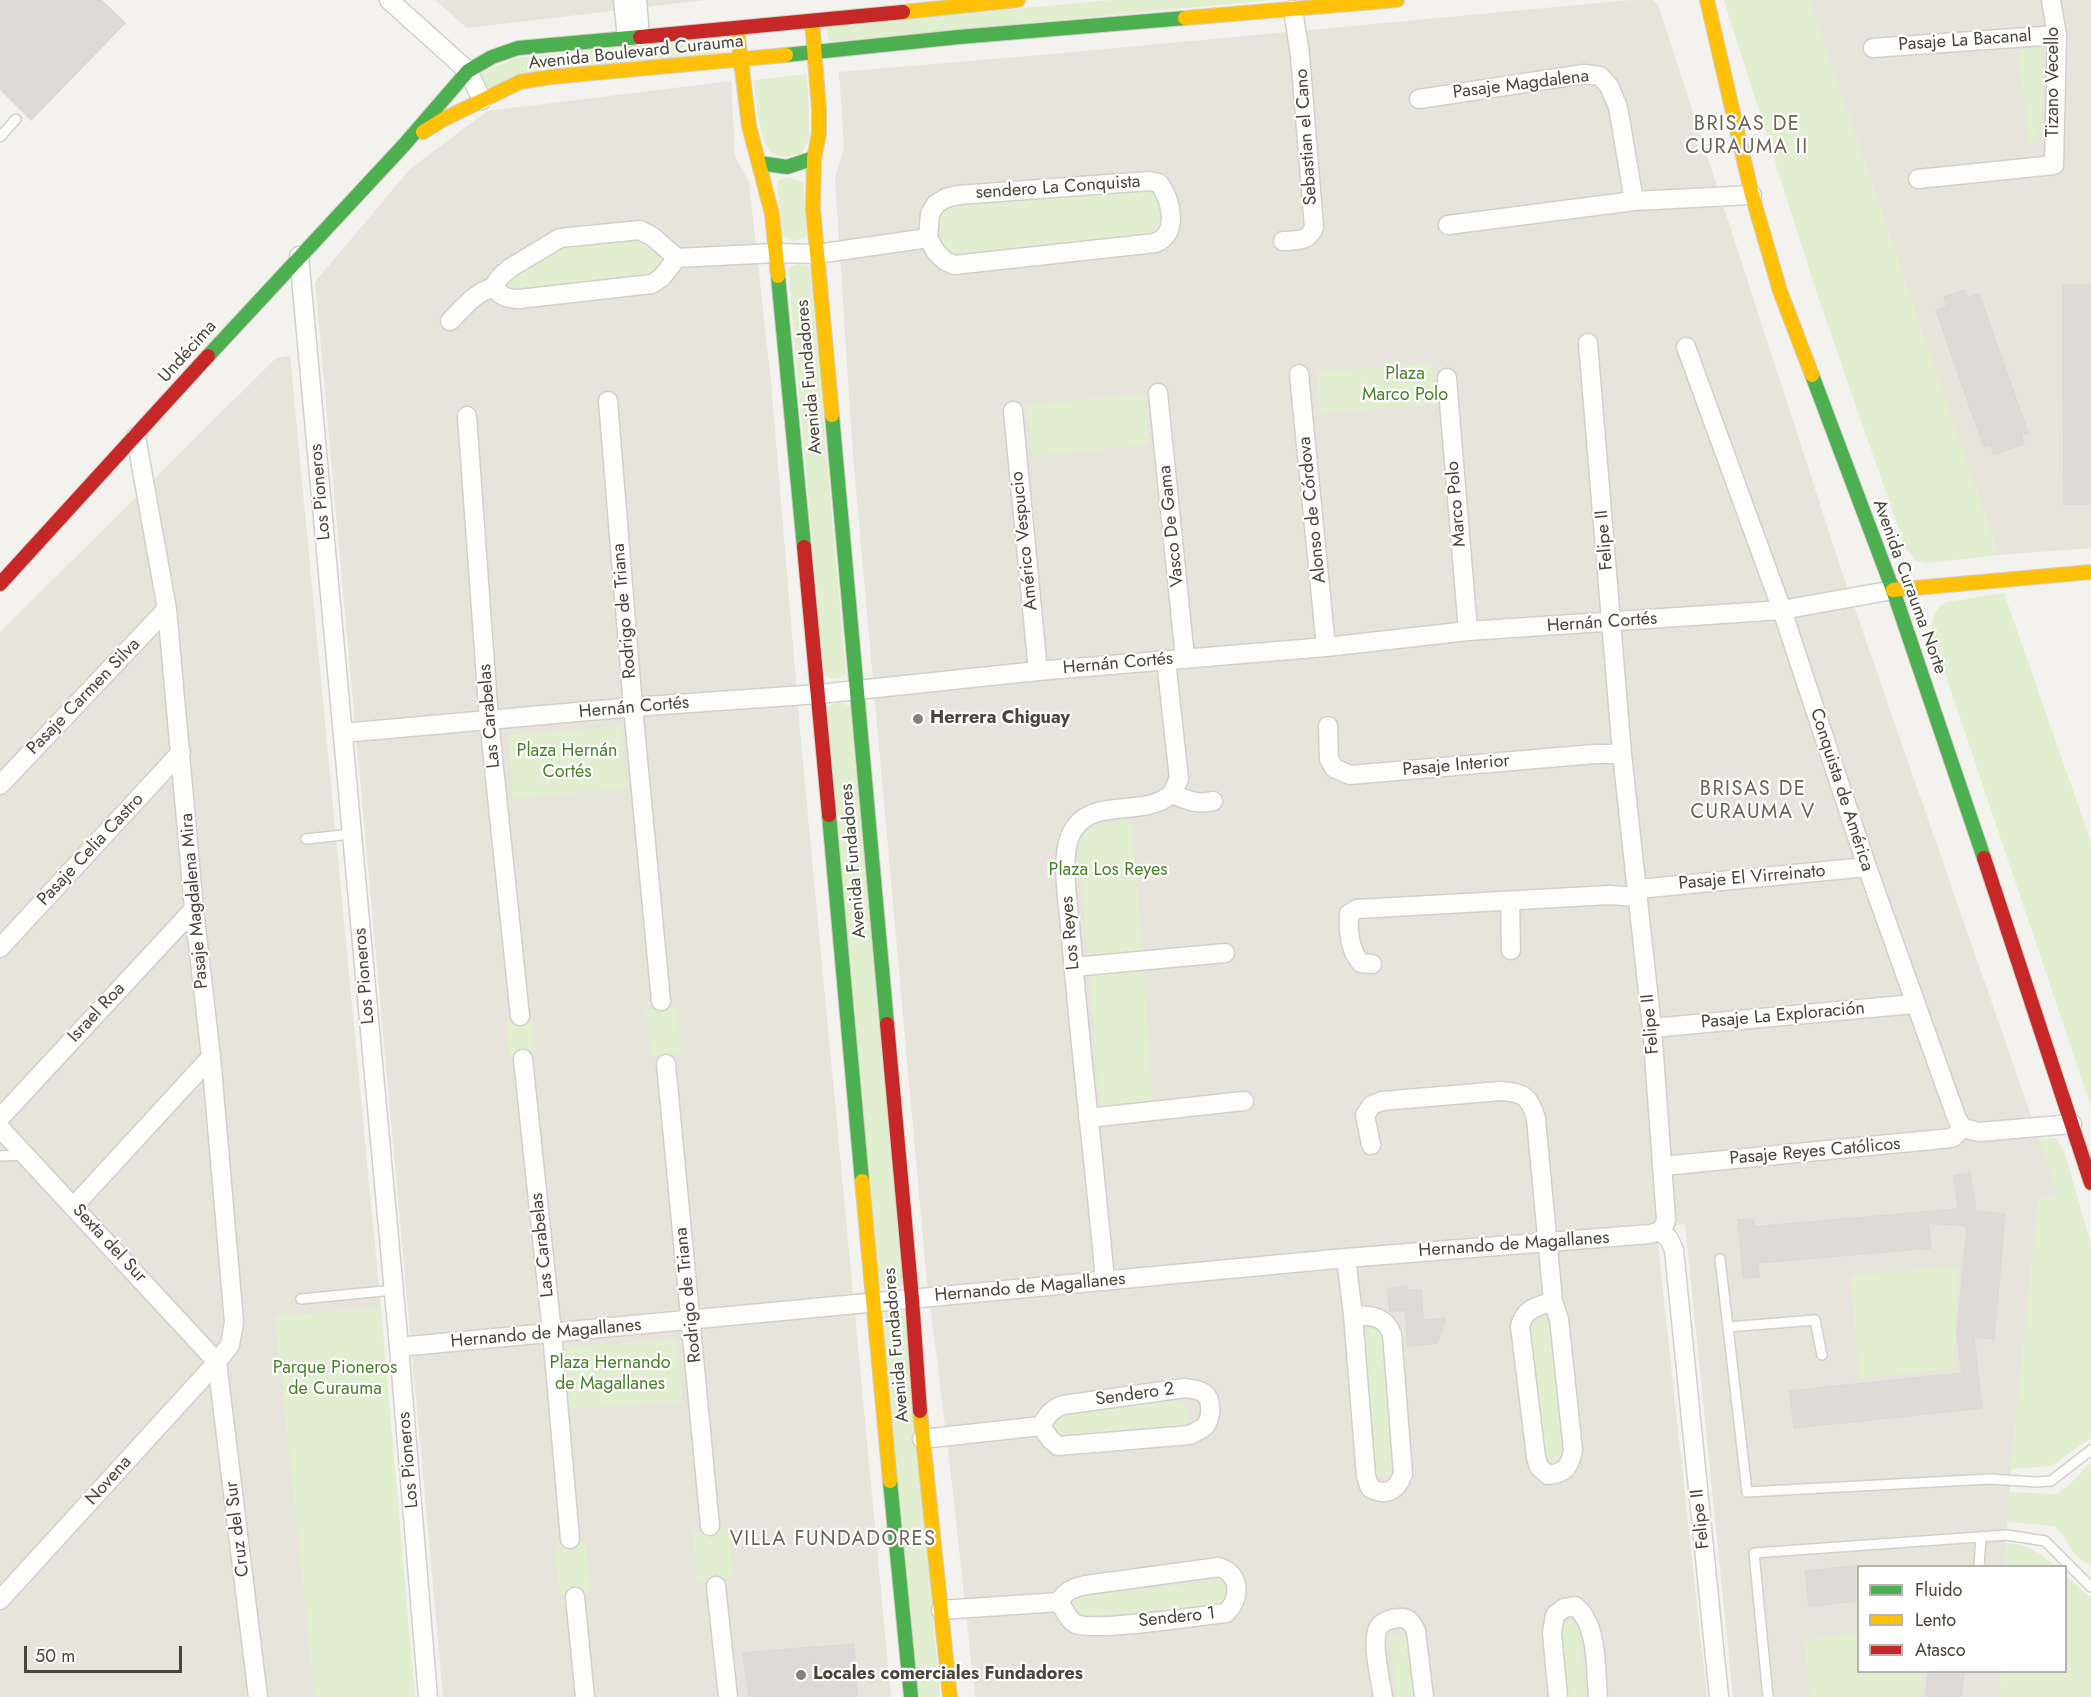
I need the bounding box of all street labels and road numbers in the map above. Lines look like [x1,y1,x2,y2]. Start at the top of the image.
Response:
street label: Pasaje La Bacanal [1898,26,2032,56]
street label: Tizano Vecello [2043,27,2065,137]
street label: Avenida Boulevard Curauma [527,31,745,75]
street label: Pasaje Magdalena [1452,66,1590,104]
street label: Sebastian el Cano [1291,68,1323,206]
street label: sendero La Conquista [975,171,1141,205]
street label: Avenida Fundadores [792,299,828,455]
street label: Undécima [154,316,222,388]
street label: Alonso de Córdova [1295,436,1331,584]
street label: Los Pioneros [306,443,336,541]
street label: Marco Polo [1442,460,1472,548]
street label: Vasco De Gama [1155,464,1189,588]
street label: Américo Vespucio [1007,470,1043,612]
street label: Avenida Curauma Norte [1867,497,1951,677]
street label: Felipe II [1592,509,1618,571]
street label: Rodrigo de Triana [608,542,642,680]
street label: Hernán Cortés [1546,608,1658,638]
street label: Pasaje Carmen Silva [23,634,145,760]
street label: Hernán Cortés [1062,648,1174,680]
street label: Las Carabelas [475,663,505,769]
street label: Hernán Cortés [578,692,690,724]
street label: Conquista de América [1804,706,1878,874]
street label: Pasaje Interior [1402,751,1510,781]
street label: Avenida Fundadores [836,783,872,939]
street label: Pasaje Celia Castro [33,789,149,911]
street label: Pasaje Magdalena Mira [177,812,213,990]
street label: Pasaje El Virreinato [1678,861,1826,895]
street label: Los Reyes [1057,895,1085,971]
street label: Los Pioneros [350,927,380,1025]
street label: Israel Roa [64,979,130,1047]
street label: Felipe II [1638,993,1664,1055]
street label: Pasaje La Exploración [1700,998,1866,1034]
street label: Pasaje Reyes Católicos [1729,1134,1901,1170]
street label: Las Carabelas [527,1192,559,1298]
street label: Sexta del Sur [67,1200,151,1288]
street label: Rodrigo de Triana [671,1226,707,1364]
street label: Hernando de Magallanes [1418,1228,1610,1262]
street label: Avenida Fundadores [879,1267,915,1423]
street label: Hernando de Magallanes [934,1269,1126,1307]
street label: Hernando de Magallanes [450,1315,642,1353]
street label: Sendero 2 [1094,1379,1176,1411]
street label: Los Pioneros [394,1411,424,1509]
street label: Novena [81,1452,137,1510]
street label: Cruz del Sur [221,1480,255,1578]
street label: Felipe II [1687,1488,1715,1550]
street label: Sendero 1 [1137,1603,1217,1633]

